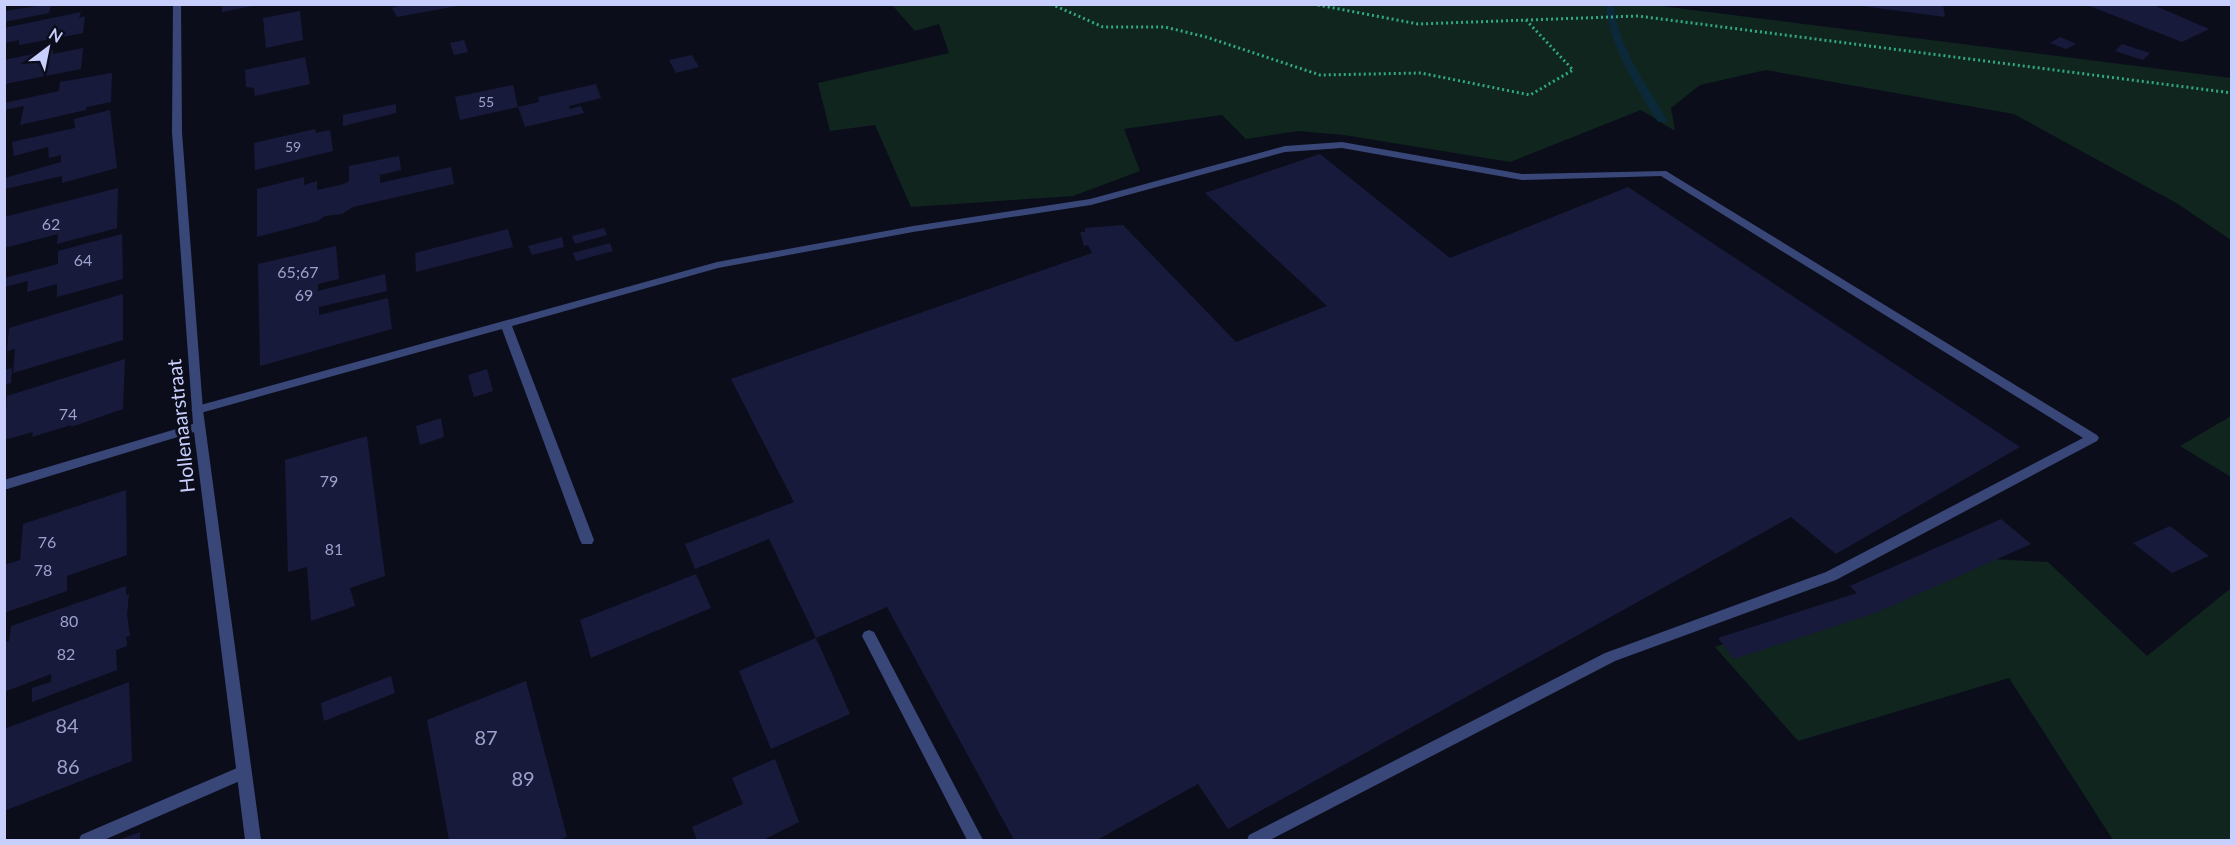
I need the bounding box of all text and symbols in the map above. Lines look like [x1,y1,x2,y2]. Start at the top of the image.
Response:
north arrow [18,18,78,78]
text: N [46,24,66,46]
house number: 55 [478,93,494,110]
house number: 59 [285,138,301,155]
house number: 62 [42,214,60,233]
house number: 64 [74,250,92,269]
house number: 65;67 [277,262,319,281]
house number: 69 [295,285,313,304]
street label: Hollenaarstraat [161,358,199,494]
house number: 74 [59,404,77,423]
house number: 79 [320,471,338,490]
house number: 76 [38,532,56,551]
house number: 81 [325,539,343,558]
house number: 78 [34,560,52,579]
house number: 80 [60,611,78,630]
house number: 82 [57,644,75,663]
house number: 84 [55,713,79,737]
house number: 87 [474,725,498,749]
house number: 86 [56,754,80,778]
house number: 89 [511,766,535,790]

